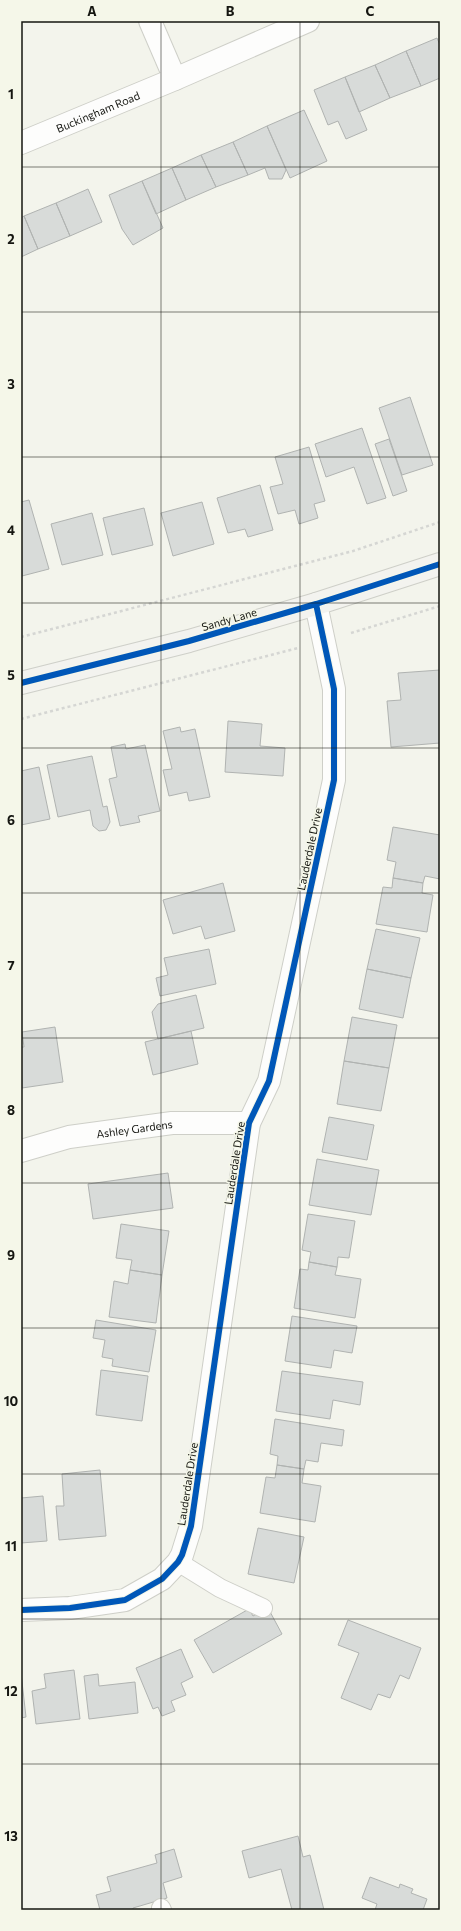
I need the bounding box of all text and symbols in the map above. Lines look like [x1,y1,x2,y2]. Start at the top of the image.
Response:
text: A [87,3,97,19]
text: B [226,3,235,19]
text: C [366,3,375,19]
text: 1 [8,86,14,102]
street label: Buckingham Road [54,88,141,134]
text: 2 [7,231,15,247]
text: 3 [7,376,15,392]
text: 4 [7,522,15,538]
street label: Sandy Lane [200,605,258,633]
text: 5 [7,667,15,683]
street label: Lauderdale Drive [294,806,324,891]
text: 6 [7,812,15,828]
text: 7 [7,957,15,973]
text: 8 [7,1102,15,1118]
street label: Ashley Gardens [95,1117,173,1140]
street label: Lauderdale Drive [221,1120,247,1205]
text: 9 [7,1247,15,1263]
text: 10 [4,1393,19,1409]
street label: Lauderdale Drive [174,1441,200,1526]
text: 11 [5,1538,17,1554]
text: 12 [4,1683,18,1699]
text: 13 [4,1828,18,1844]

